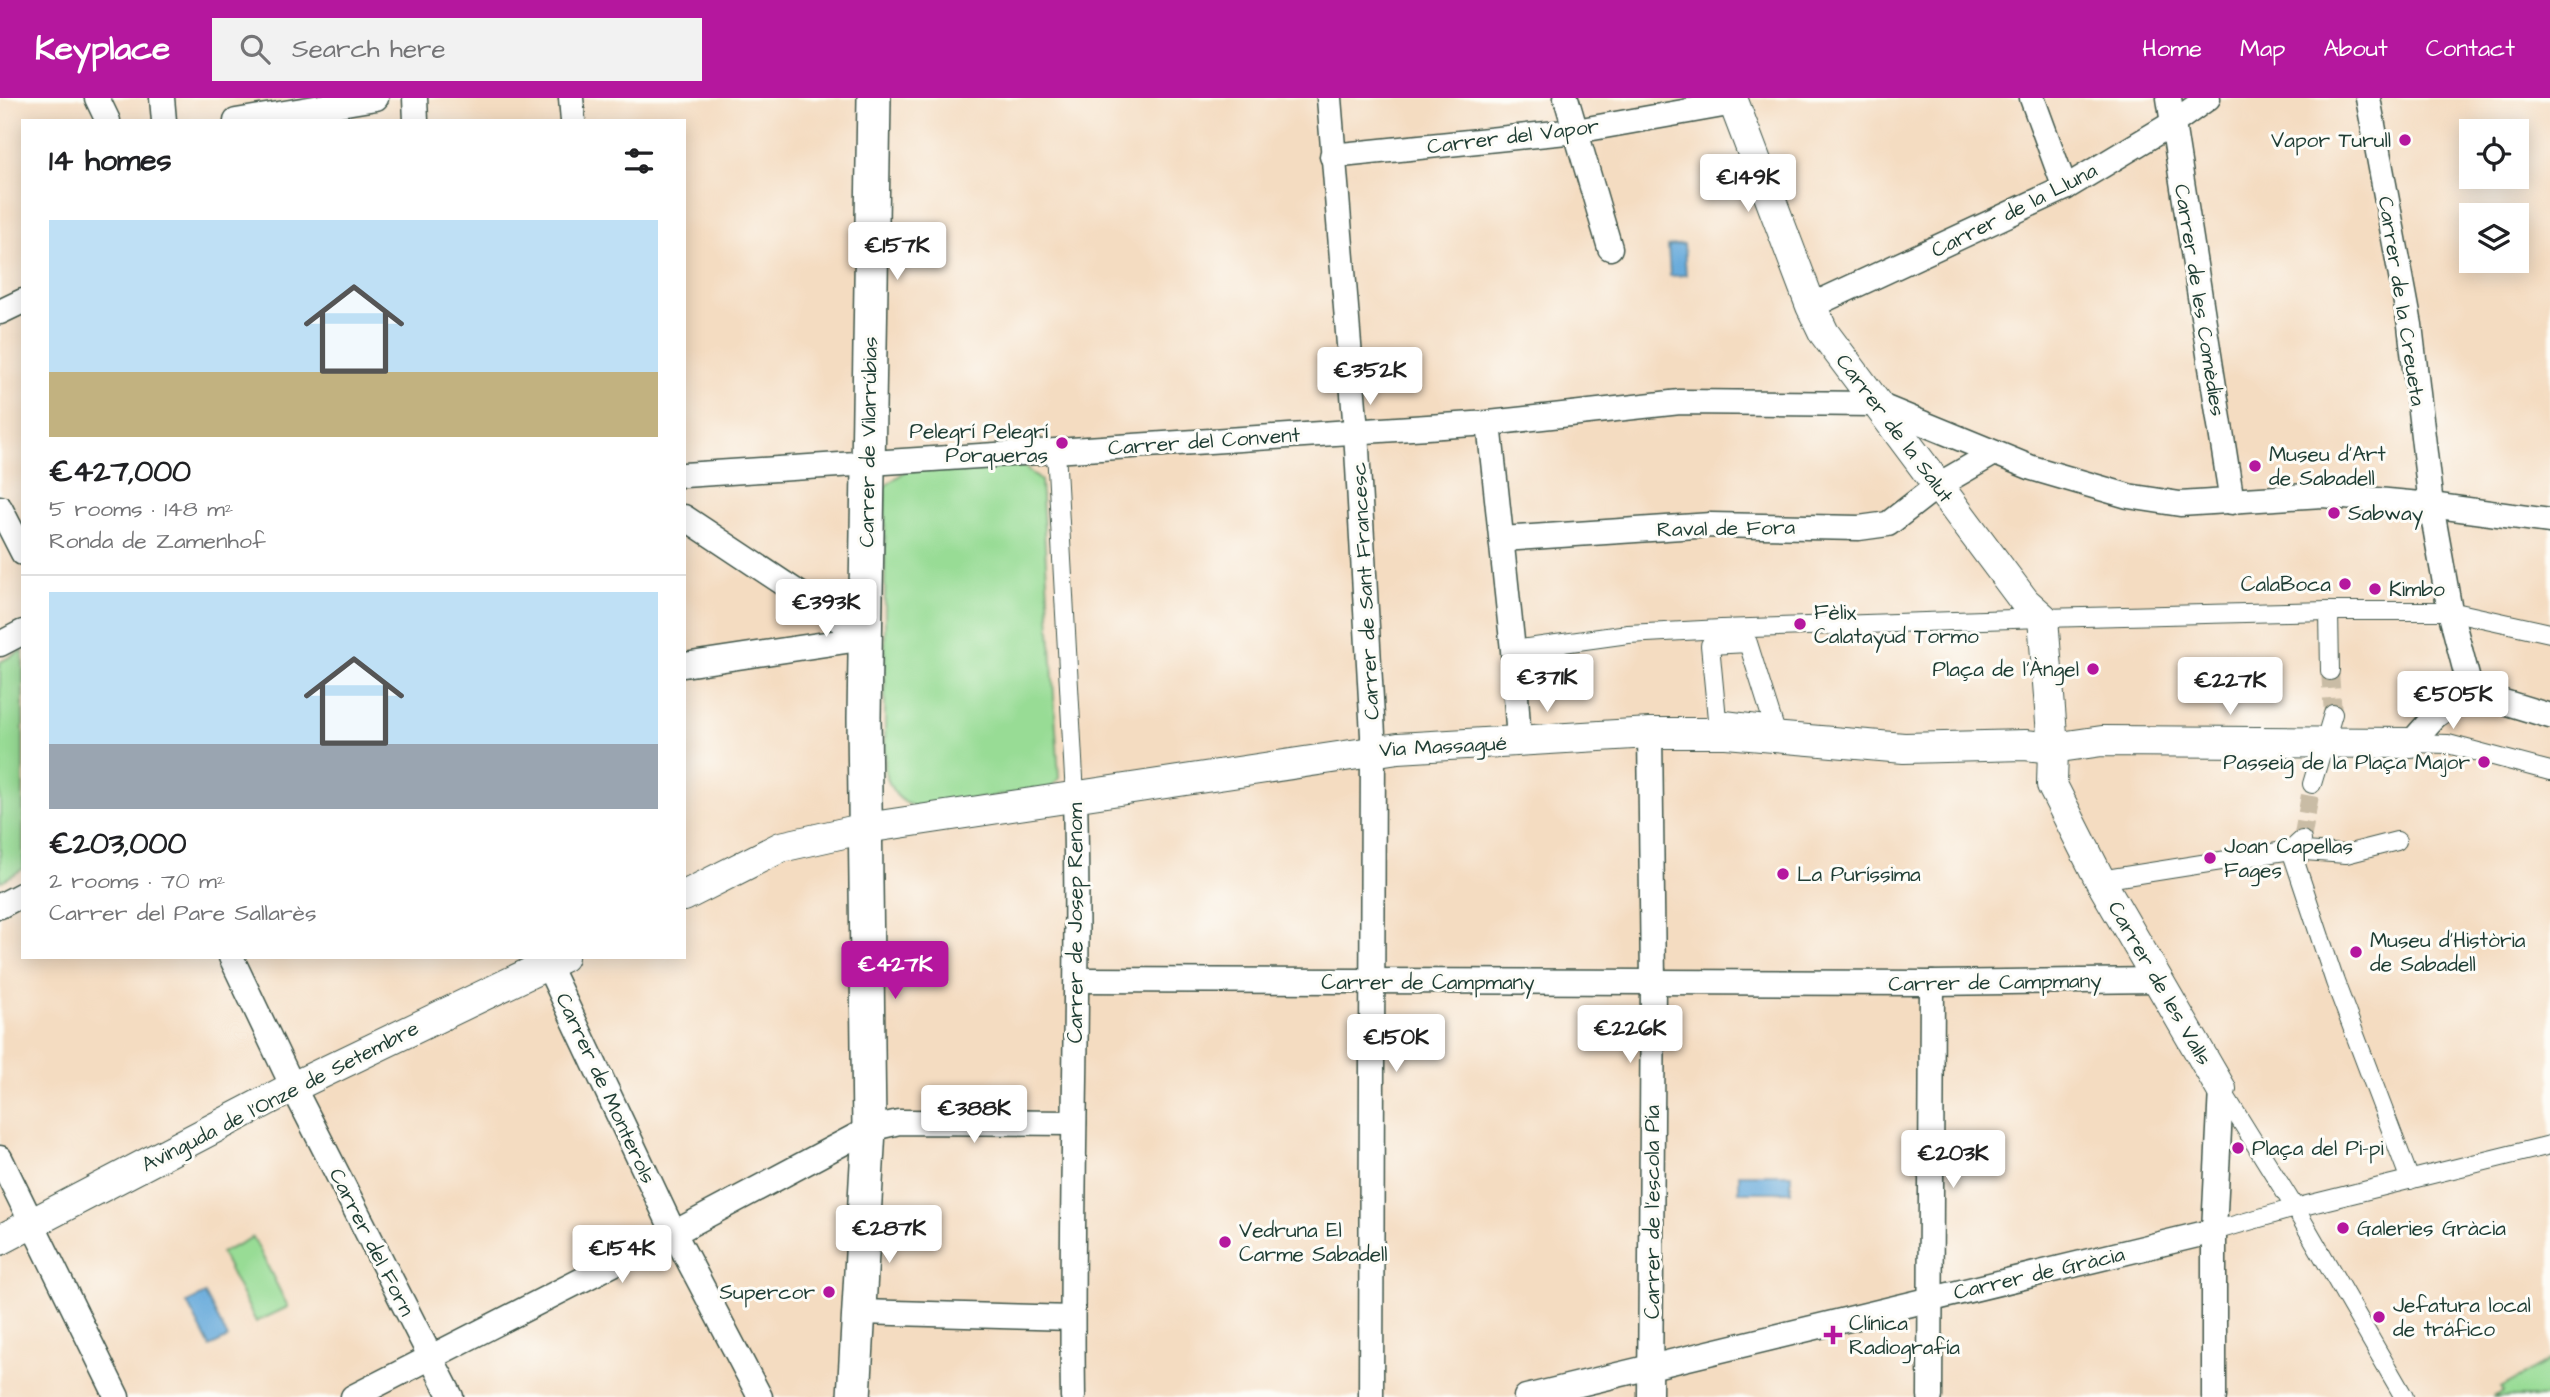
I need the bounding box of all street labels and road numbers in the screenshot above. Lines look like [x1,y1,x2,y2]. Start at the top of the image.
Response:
street label: Carrer del Vapor [1426,112,1601,162]
street label: Carrer de la Lluna [1926,156,2102,265]
street label: Carrer de les Comèdies [2167,182,2232,418]
street label: Carrer de la Creueta [2371,194,2432,408]
street label: Carrer de Vilarrúbias [852,336,885,548]
street label: Carrer de la Salut [1829,348,1961,509]
street label: Carrer del Convent [1107,420,1301,463]
street label: Carrer de Sant Francesc [1344,461,1387,721]
street label: Raval de Fora [1657,513,1796,544]
street label: Via Massagué [1378,729,1508,766]
street label: Carrer de Josep Renom [1061,802,1091,1043]
street label: Carrer de les Valls [2101,896,2218,1071]
street label: Carrer de Campmany [1888,966,2102,1001]
street label: Carrer de Campmany [1321,968,1535,999]
street label: Carrer de Monterols [549,988,663,1188]
street label: Avinguda de l'Onze de Setembre [137,1014,425,1181]
street label: Carrer de l'escola Pía [1638,1105,1667,1319]
street label: Carrer del Forn [322,1163,421,1321]
street label: Carrer de Gràcia [1951,1240,2128,1307]

